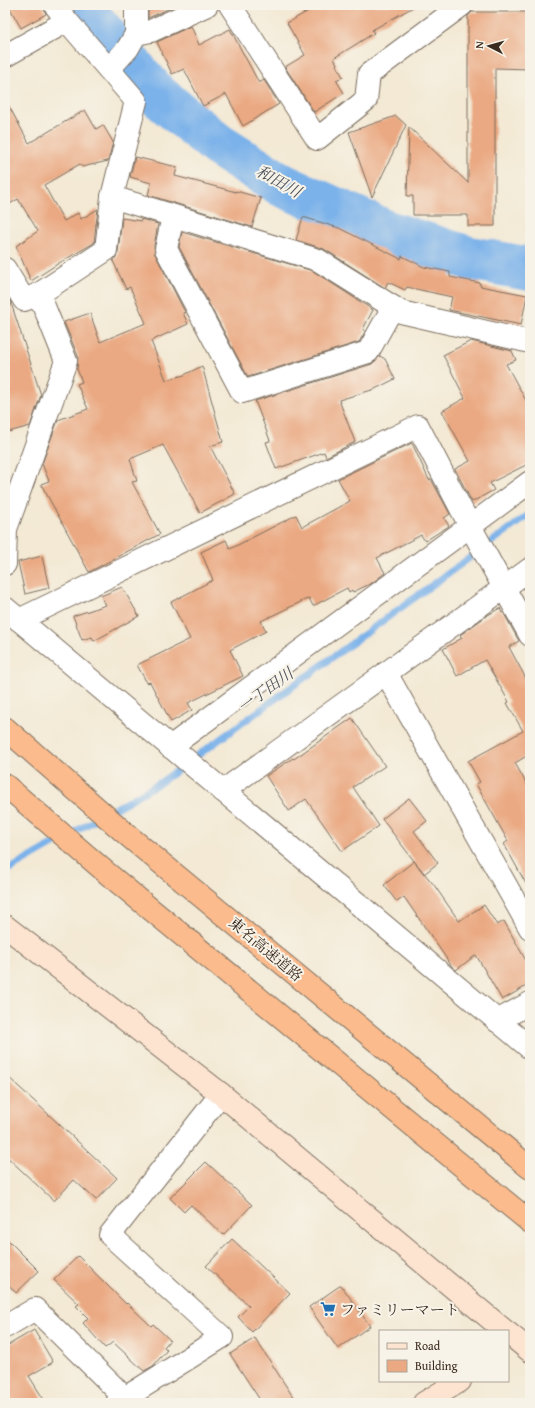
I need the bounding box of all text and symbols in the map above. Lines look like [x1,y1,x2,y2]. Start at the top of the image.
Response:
north arrow [469,26,509,66]
text: N [471,40,487,49]
water label: 和田川 [252,159,308,204]
water label: 一丁田川 [232,660,300,719]
street label: 東名高速道路 [225,912,307,986]
place label: ファミリーマート [340,1299,460,1320]
supermarket icon: ファミリーマート [319,1300,337,1318]
legend [379,1330,509,1382]
text: Road [415,1337,441,1354]
text: Building [415,1357,458,1374]

